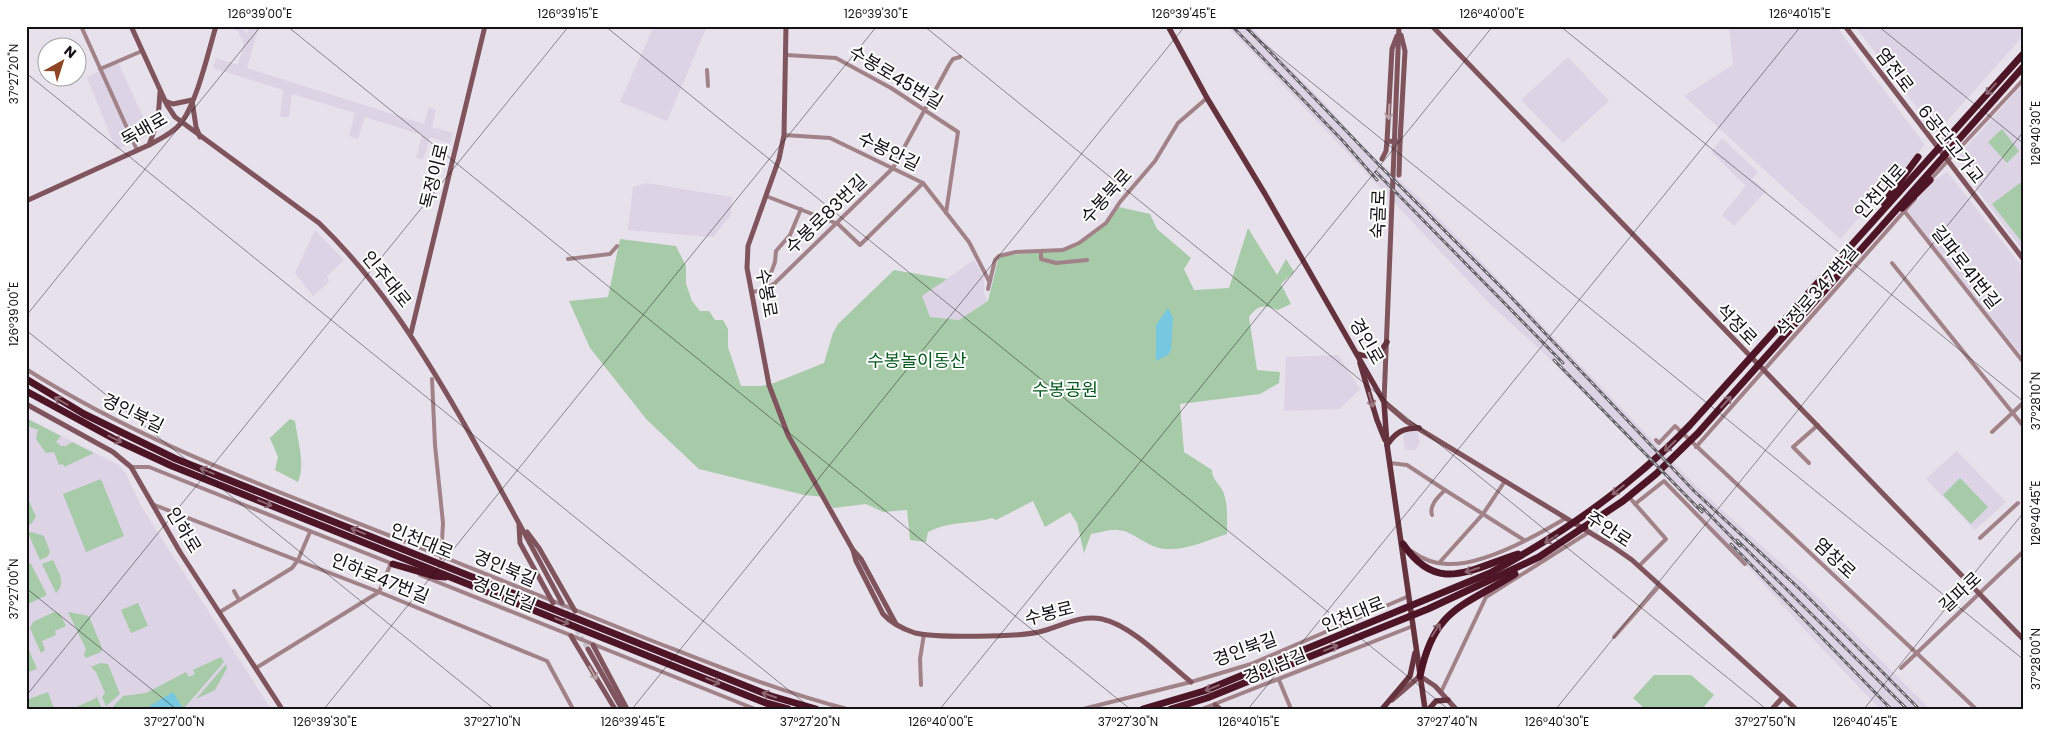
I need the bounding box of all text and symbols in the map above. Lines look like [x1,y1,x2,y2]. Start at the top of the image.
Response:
text: 126°39'00"E [228,5,292,22]
text: 126°39'15"E [538,5,598,22]
text: 126°39'30"E [844,5,908,22]
text: 126°39'45"E [1152,5,1216,22]
text: 126°40'00"E [1459,5,1525,22]
text: 126°40'15"E [1769,5,1831,22]
north arrow [38,38,88,88]
street label: 수봉로45번길 [844,39,948,115]
text: N [60,41,81,63]
street label: 염전로 [1870,43,1920,97]
text: 37°27'20"N [5,44,22,104]
one-way arrow [1985,83,1997,96]
street label: 6공단고가교 [1912,99,1990,189]
text: 126°40'30"E [2027,101,2044,165]
one-way arrow [1385,104,1394,120]
street label: 독배로 [116,106,172,152]
street label: 수봉안길 [854,125,924,177]
street label: 독정이로 [414,141,454,211]
street label: 인천대로 [1849,158,1911,224]
street label: 수봉북로 [1075,163,1137,229]
street label: 수봉로83번길 [780,169,872,259]
street label: 숙골로 [1365,189,1391,239]
street label: 길파로41번길 [1925,220,2007,314]
street label: 석정로347번길 [1770,240,1864,342]
street label: 인주대로 [356,245,418,313]
street label: 수봉로 [750,266,784,320]
text: 126°39'00"E [5,282,22,346]
street label: 석정로 [1711,297,1763,351]
street label: 경인로 [1344,313,1390,369]
park label: 수봉놀이동산 [867,348,967,373]
text: 37°28'10"N [2027,372,2044,430]
park label: 수봉공원 [1032,377,1098,402]
street label: 경인북길 [98,387,168,439]
one-way arrow [1366,391,1376,407]
one-way arrow [54,395,69,405]
one-way arrow [1720,395,1732,408]
one-way arrow [108,434,123,444]
one-way arrow [1663,440,1676,452]
one-way arrow [200,466,215,475]
text: 126°40'45"E [2027,480,2044,546]
one-way arrow [1612,485,1625,496]
one-way arrow [257,498,272,508]
street label: 인하로 [160,502,208,558]
street label: 주안로 [1581,505,1637,553]
street label: 인천대로 [387,517,457,565]
one-way arrow [351,526,366,536]
street label: 염창로 [1808,532,1862,584]
one-way arrow [1544,534,1558,544]
street label: 경인북길 [470,544,540,592]
street label: 인하로47번길 [327,547,433,609]
text: 37°27'00"N [5,559,22,619]
one-way arrow [1464,565,1480,575]
street label: 길파로 [1933,566,1987,618]
street label: 경인남길 [469,570,539,618]
street label: 인천대로 [1318,590,1388,638]
street label: 수봉로 [1022,595,1076,631]
one-way arrow [554,617,569,626]
one-way arrow [1431,624,1441,638]
street label: 경인북길 [1210,626,1280,672]
text: 37°28'00"N [2027,628,2044,690]
street label: 경인남길 [1240,642,1310,690]
one-way arrow [1323,643,1338,652]
one-way arrow [588,665,598,680]
one-way arrow [705,677,720,687]
one-way arrow [1205,684,1220,693]
one-way arrow [762,690,778,699]
text: 37°27'00"N [144,713,204,730]
text: 126°39'30"E [293,713,357,730]
text: 37°27'10"N [463,713,521,730]
text: 126°39'45"E [601,713,665,730]
text: 37°27'20"N [780,713,840,730]
text: 126°40'00"E [908,713,974,730]
text: 37°27'30"N [1098,713,1158,730]
text: 126°40'15"E [1218,713,1280,730]
text: 37°27'40"N [1417,713,1477,730]
text: 126°40'30"E [1525,713,1589,730]
text: 37°27'50"N [1735,713,1795,730]
text: 126°40'45"E [1832,713,1898,730]

